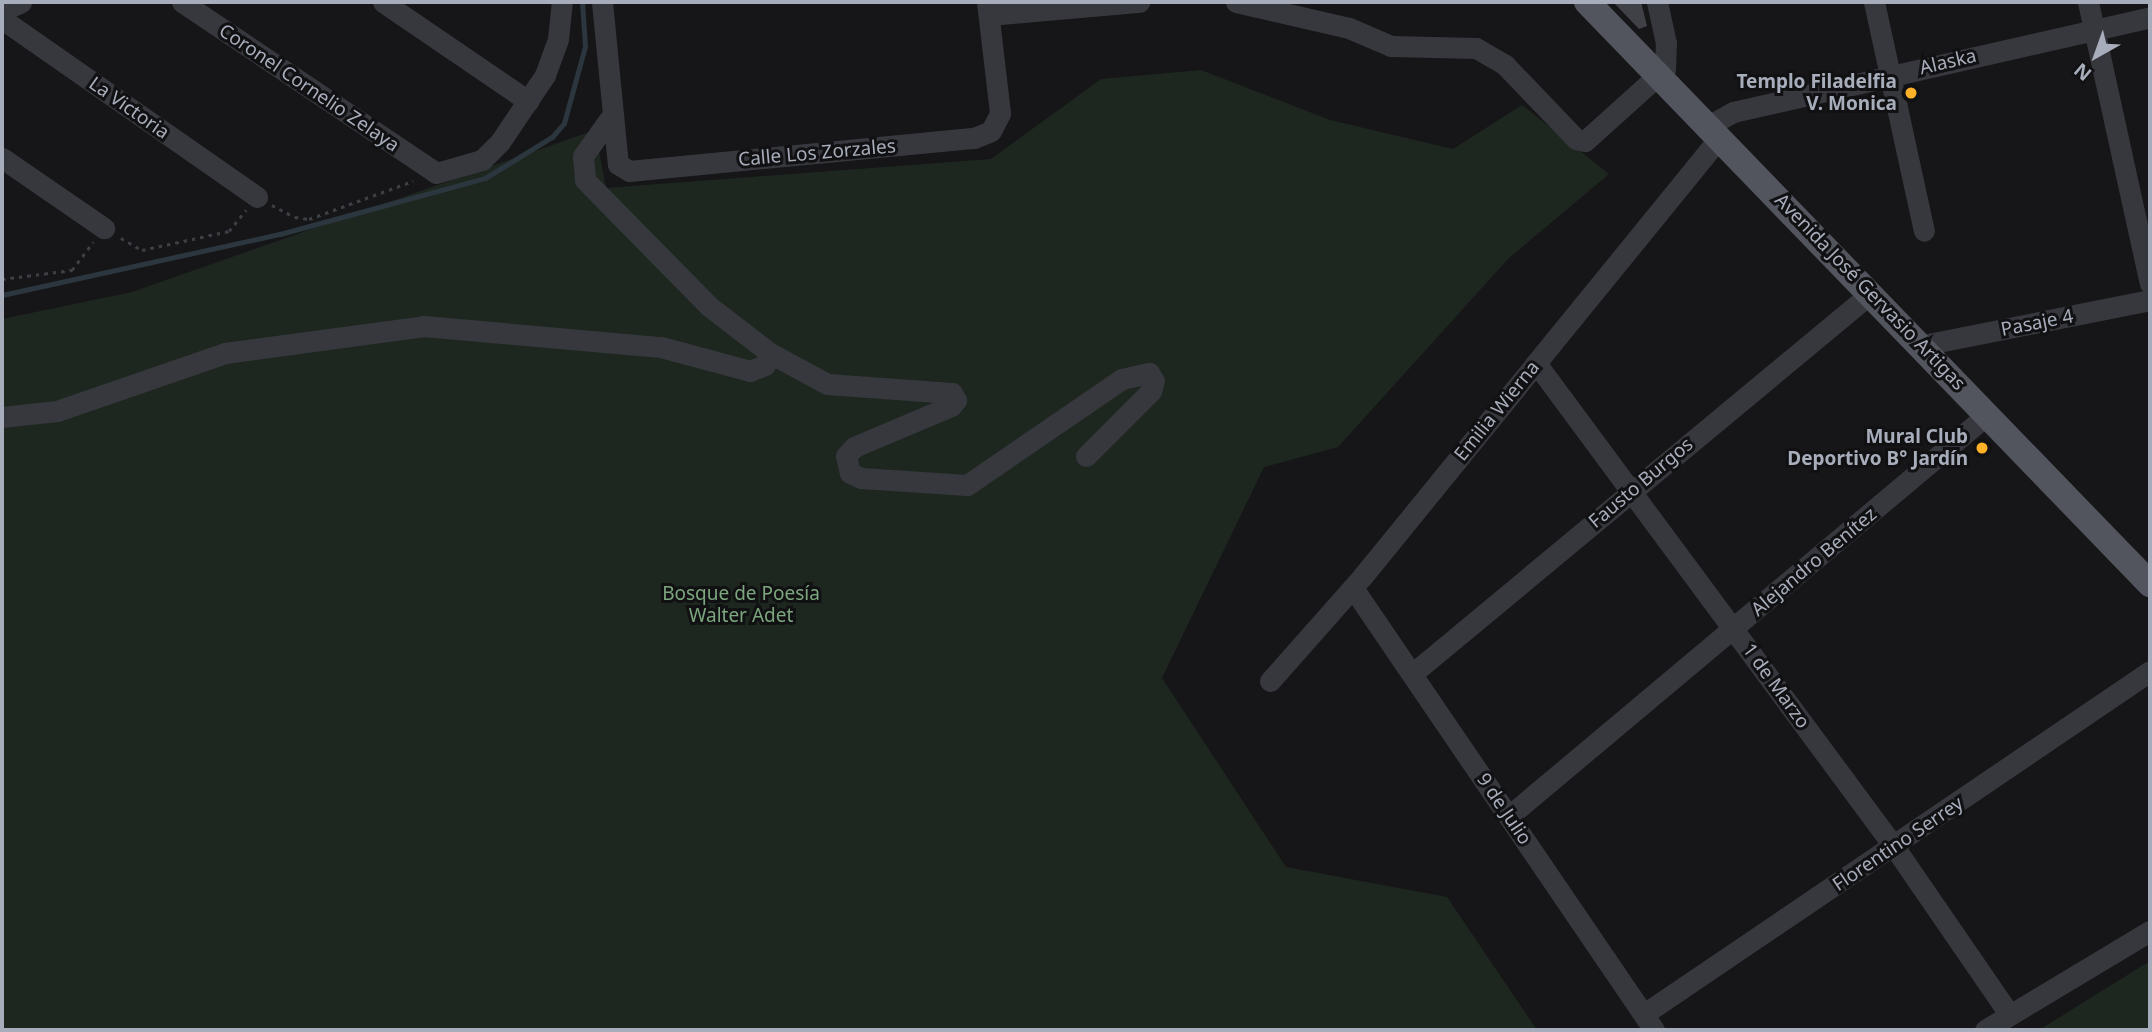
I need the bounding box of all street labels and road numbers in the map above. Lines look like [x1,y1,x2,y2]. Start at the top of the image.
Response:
street label: Coronel Cornelio Zelaya [215,19,403,157]
street label: Alaska [1917,44,1979,80]
street label: La Victoria [84,72,174,144]
street label: Calle Los Zorzales [737,135,897,171]
street label: Avenida José Gervasio Artigas [1770,189,1970,395]
street label: Pasaje 4 [1999,305,2075,341]
street label: Emilia Wierna [1450,356,1544,466]
street label: Fausto Burgos [1584,433,1698,533]
street label: Alejandro Benítez [1747,503,1881,621]
street label: 1 de Marzo [1738,639,1814,733]
street label: 9 de Julio [1472,769,1536,849]
street label: Florentino Serrey [1828,792,1968,896]

